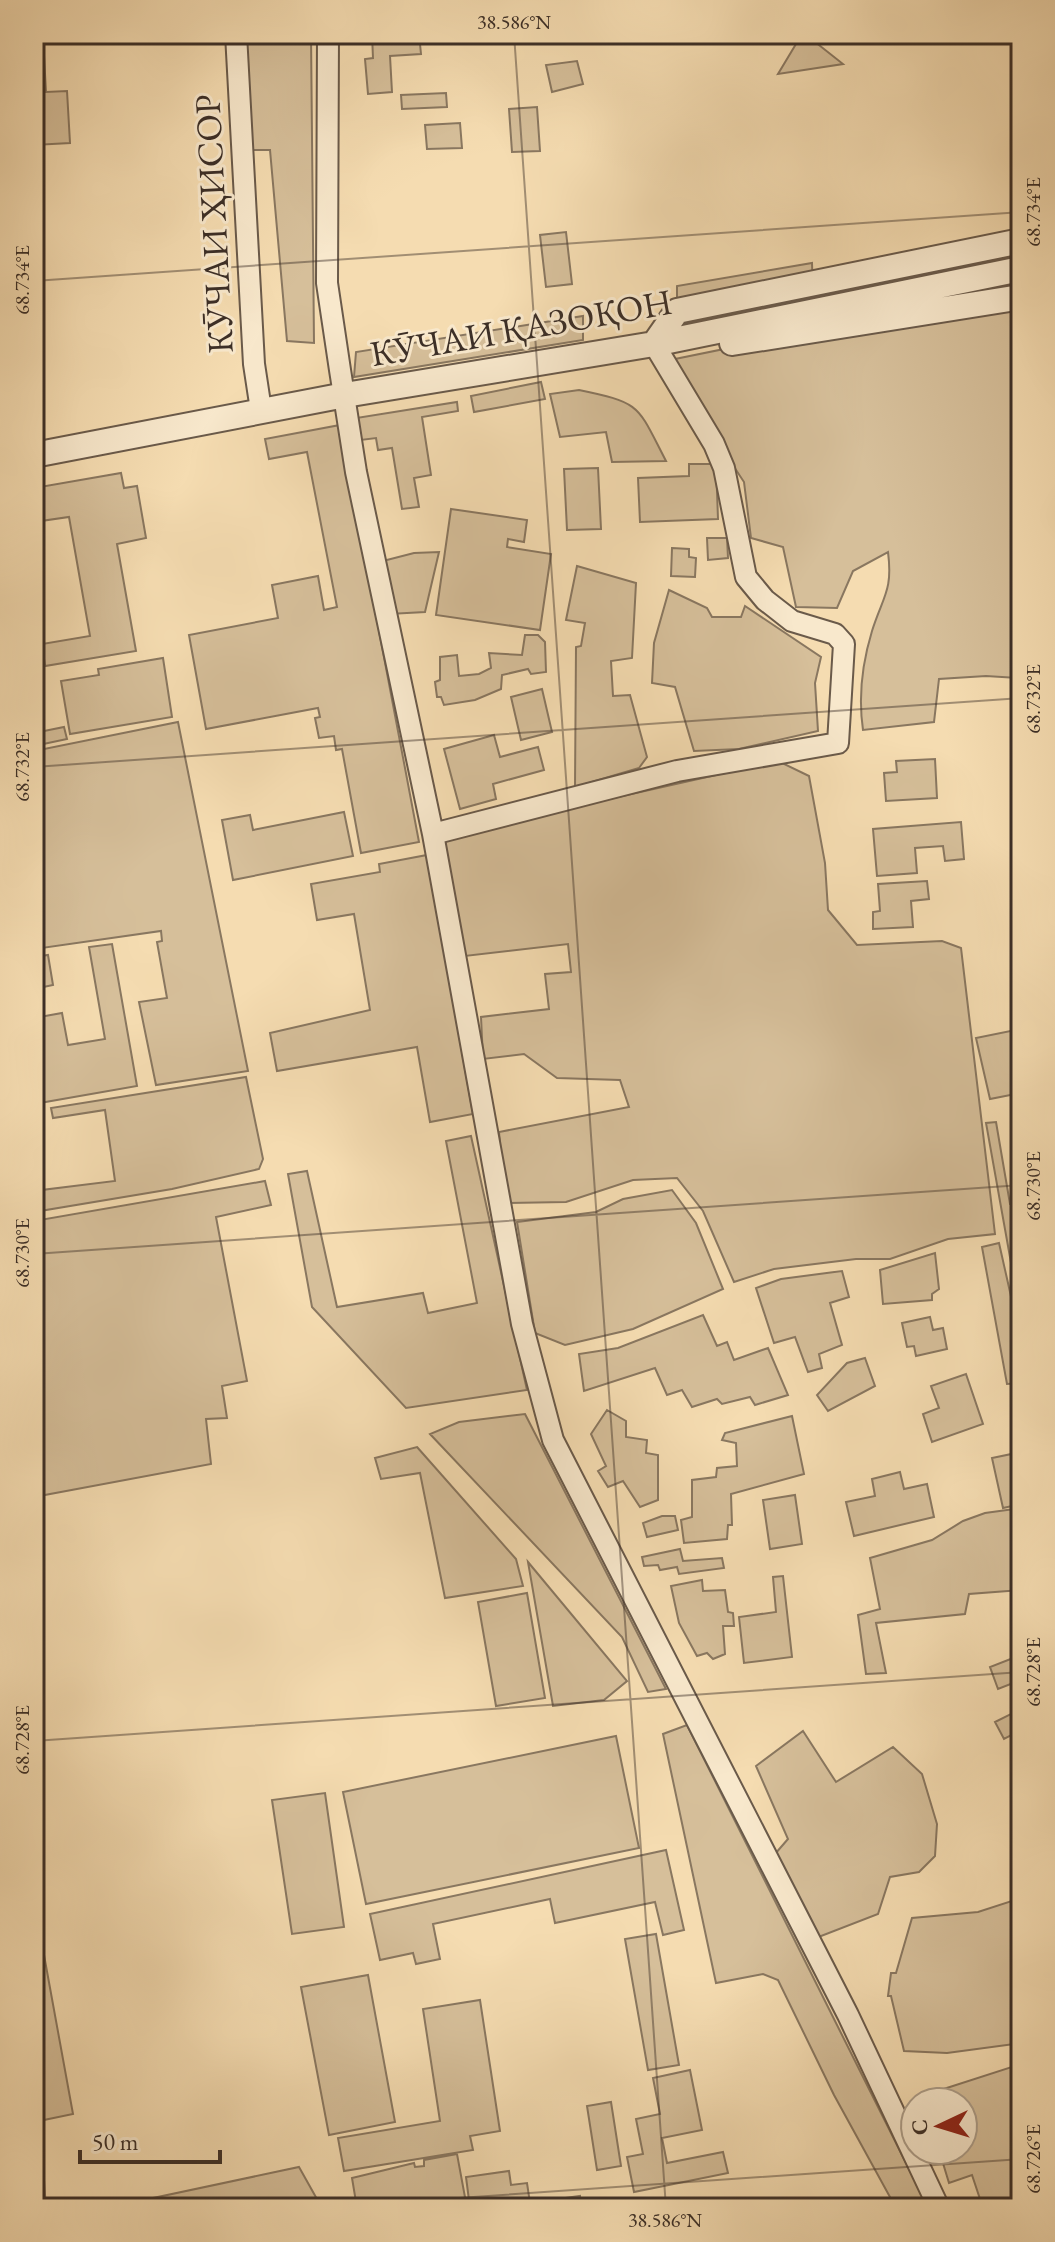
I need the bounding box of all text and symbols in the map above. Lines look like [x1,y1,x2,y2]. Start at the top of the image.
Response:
text: 38.586°N [477,9,551,35]
street label: КӮЧАИ ҲИСОР [183,93,244,355]
text: 68.734°E [1020,177,1046,247]
text: 68.734°E [9,245,35,315]
street label: КӮЧАИ ҚАЗОҚОН [367,278,676,377]
text: 68.732°E [1020,664,1046,734]
text: 68.732°E [9,732,35,802]
text: 68.730°E [1020,1151,1046,1221]
text: 68.730°E [9,1218,35,1288]
text: 68.728°E [1020,1637,1046,1707]
text: 68.728°E [9,1705,35,1775]
north arrow [899,2086,979,2166]
scale bar [80,2114,220,2164]
text: С [905,2119,935,2136]
text: 68.726°E [1020,2124,1046,2194]
text: 50 m [92,2126,139,2157]
text: 38.586°N [628,2207,702,2233]

